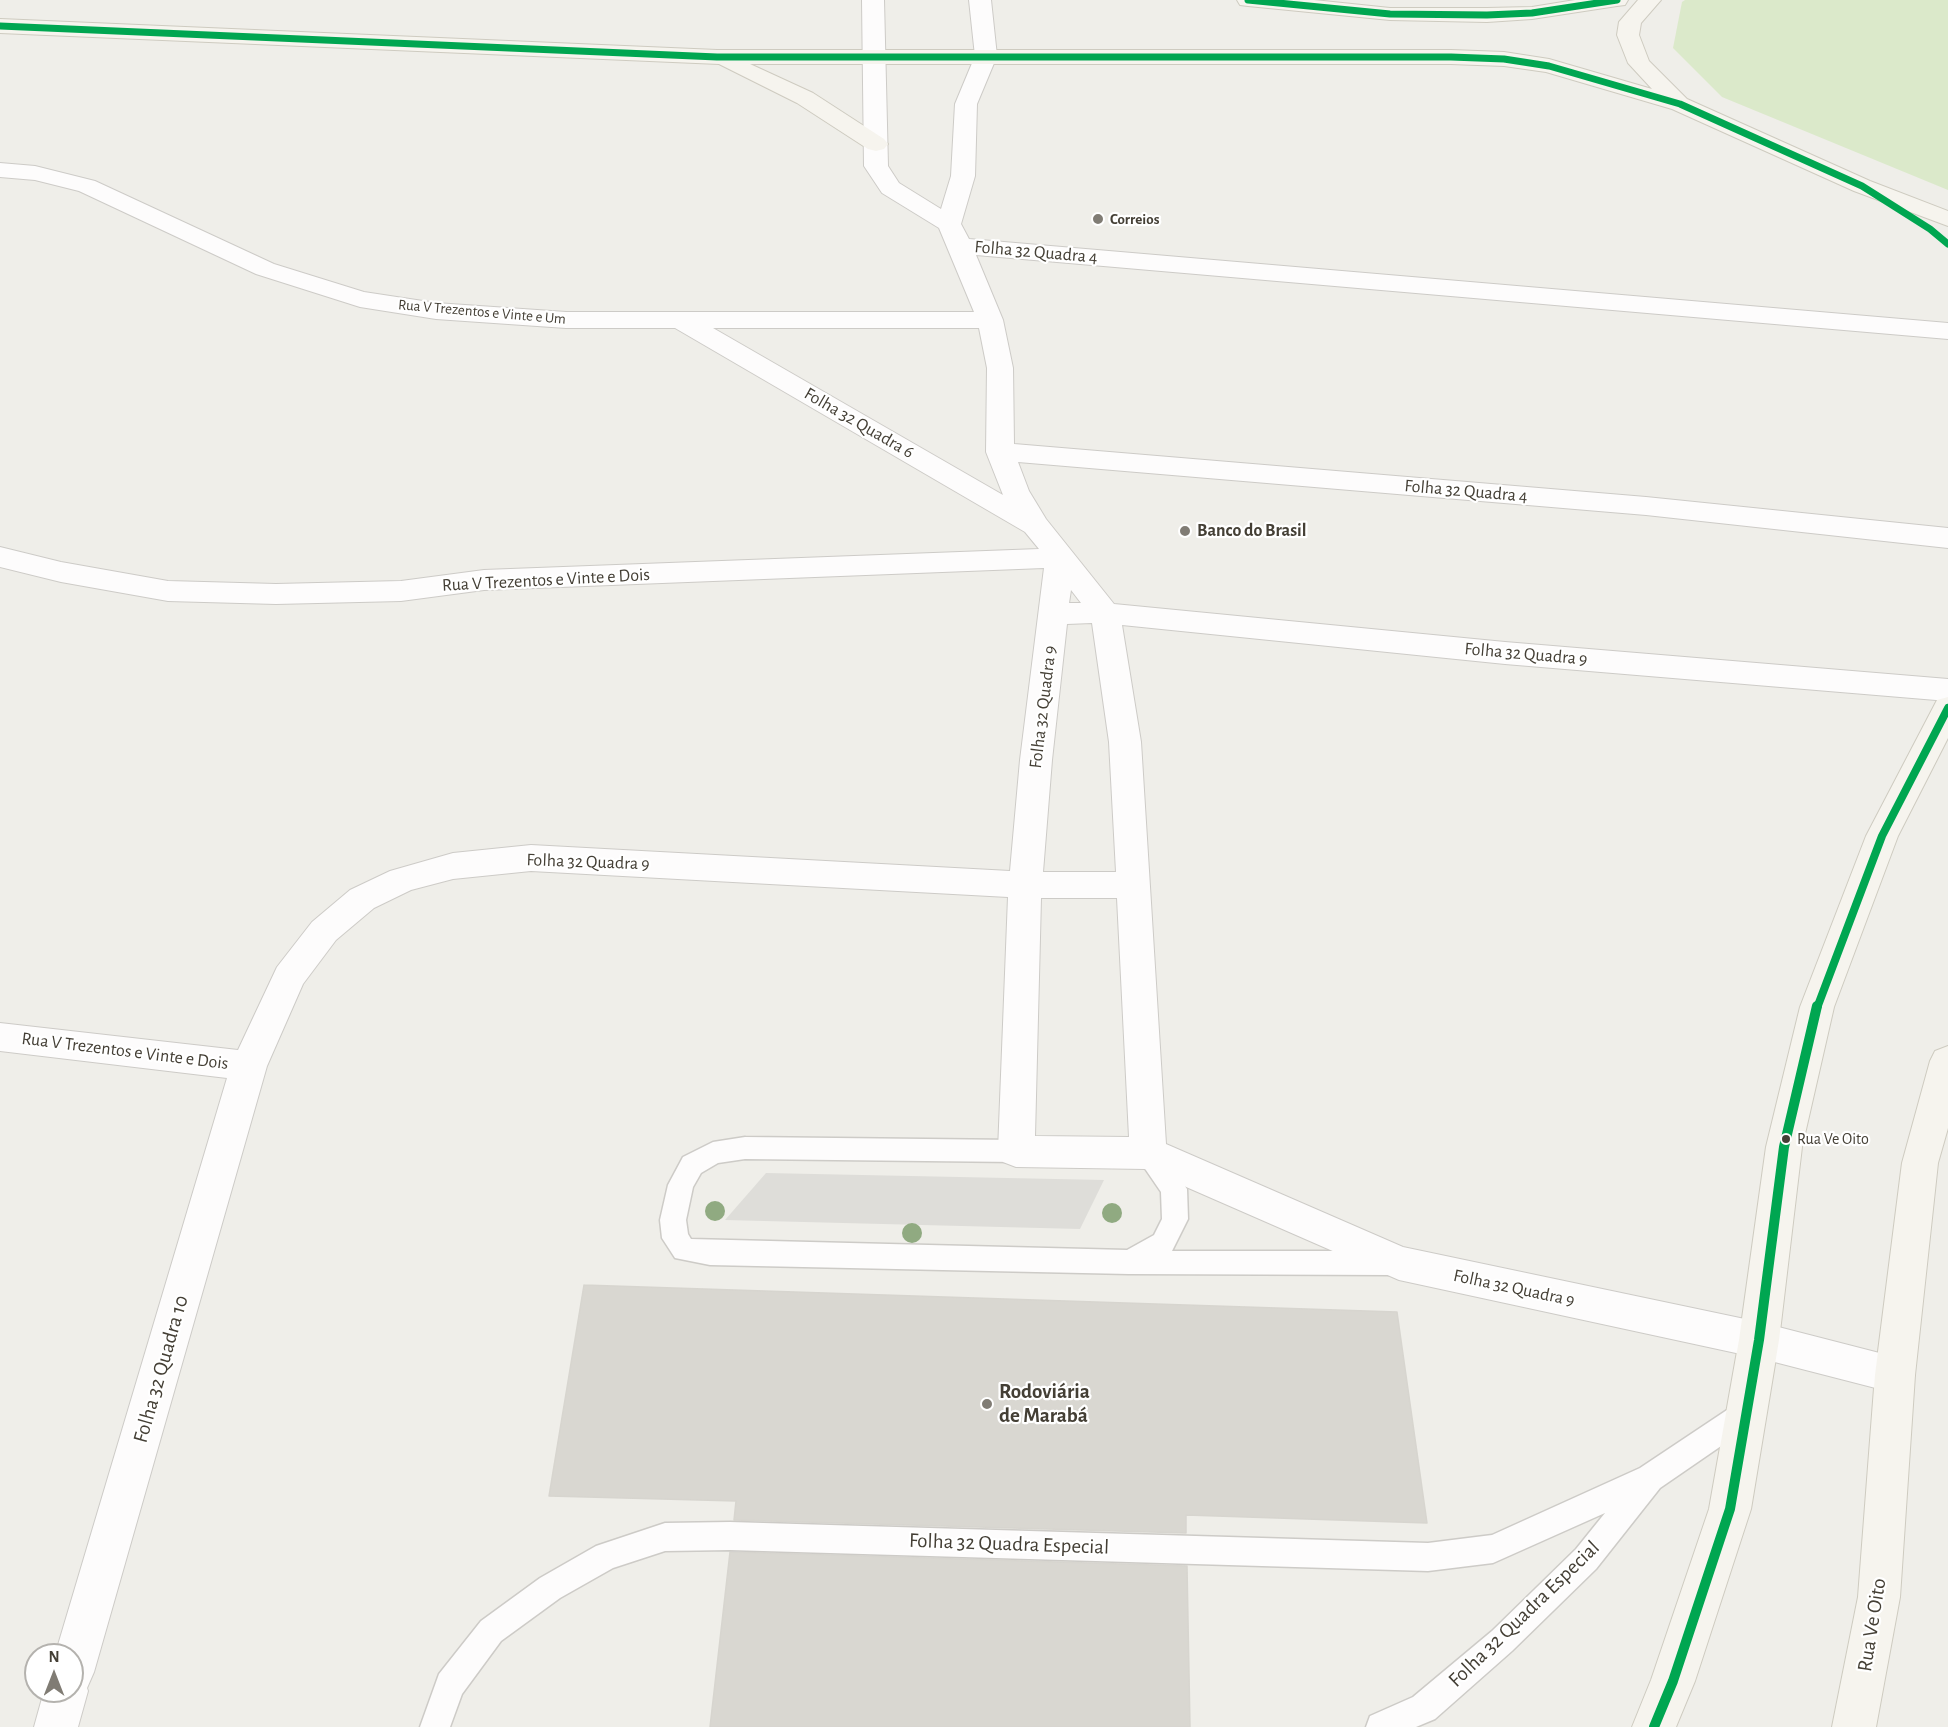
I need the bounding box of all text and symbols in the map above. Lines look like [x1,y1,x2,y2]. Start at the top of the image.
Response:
place label: Correios [1110,210,1159,228]
marker: Correios [1091,212,1105,226]
street label: Folha 32 Quadra 4 [974,236,1098,268]
street label: Rua V Trezentos e Vinte e Um [397,296,567,328]
street label: Folha 32 Quadra 6 [800,383,918,463]
street label: Folha 32 Quadra 4 [1404,475,1528,507]
place label: Banco do Brasil [1197,520,1307,542]
marker: Banco do Brasil [1178,524,1192,538]
street label: Rua V Trezentos e Vinte e Dois [441,564,651,596]
street label: Folha 32 Quadra 9 [1464,638,1588,670]
street label: Folha 32 Quadra 9 [1025,644,1061,770]
street label: Folha 32 Quadra 9 [526,849,650,875]
street label: Rua V Trezentos e Vinte e Dois [20,1028,230,1074]
place label: Rua Ve Oito [1797,1129,1869,1149]
marker: Rua Ve Oito [1780,1133,1792,1145]
street label: Folha 32 Quadra 9 [1451,1265,1577,1311]
street label: Folha 32 Quadra 10 [128,1292,194,1446]
place label: Rodoviária de Marabá [999,1379,1090,1429]
marker: Rodoviária de Marabá [980,1397,994,1411]
street label: Folha 32 Quadra Especial [908,1528,1110,1560]
street label: Folha 32 Quadra Especial [1443,1535,1605,1693]
street label: Rua Ve Oito [1852,1576,1892,1674]
north arrow [24,1643,84,1703]
text: N [48,1649,60,1665]

